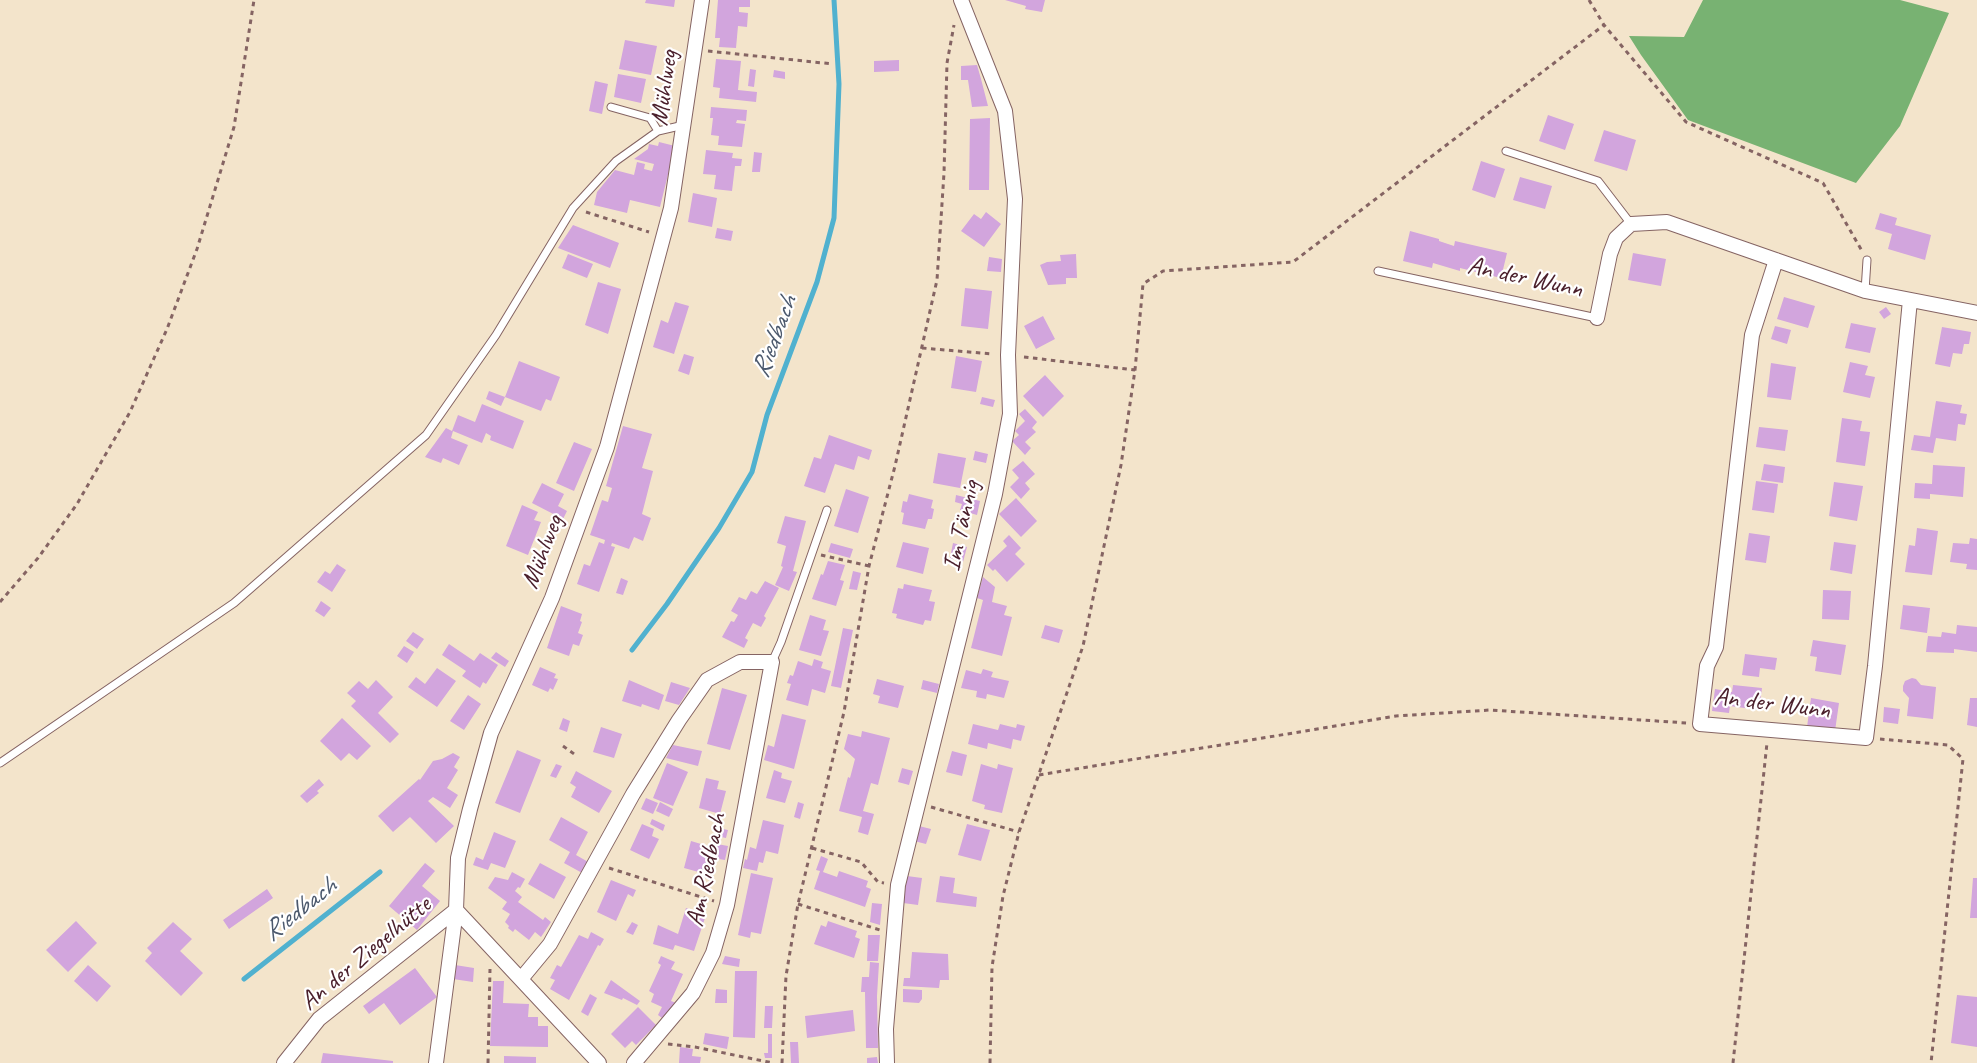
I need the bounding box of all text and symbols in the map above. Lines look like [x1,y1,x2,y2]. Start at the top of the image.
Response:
street label: Mühlweg [644,48,686,128]
street label: An der Wunn [1465,251,1585,305]
water label: Riedbach [745,292,805,382]
street label: Im Tännig [936,478,988,574]
street label: Mühlweg [515,511,571,593]
street label: An der Wunn [1712,681,1832,727]
street label: Am Riedbach [680,810,734,930]
water label: Riedbach [257,871,343,949]
street label: An der Ziegelhütte [294,890,438,1018]

